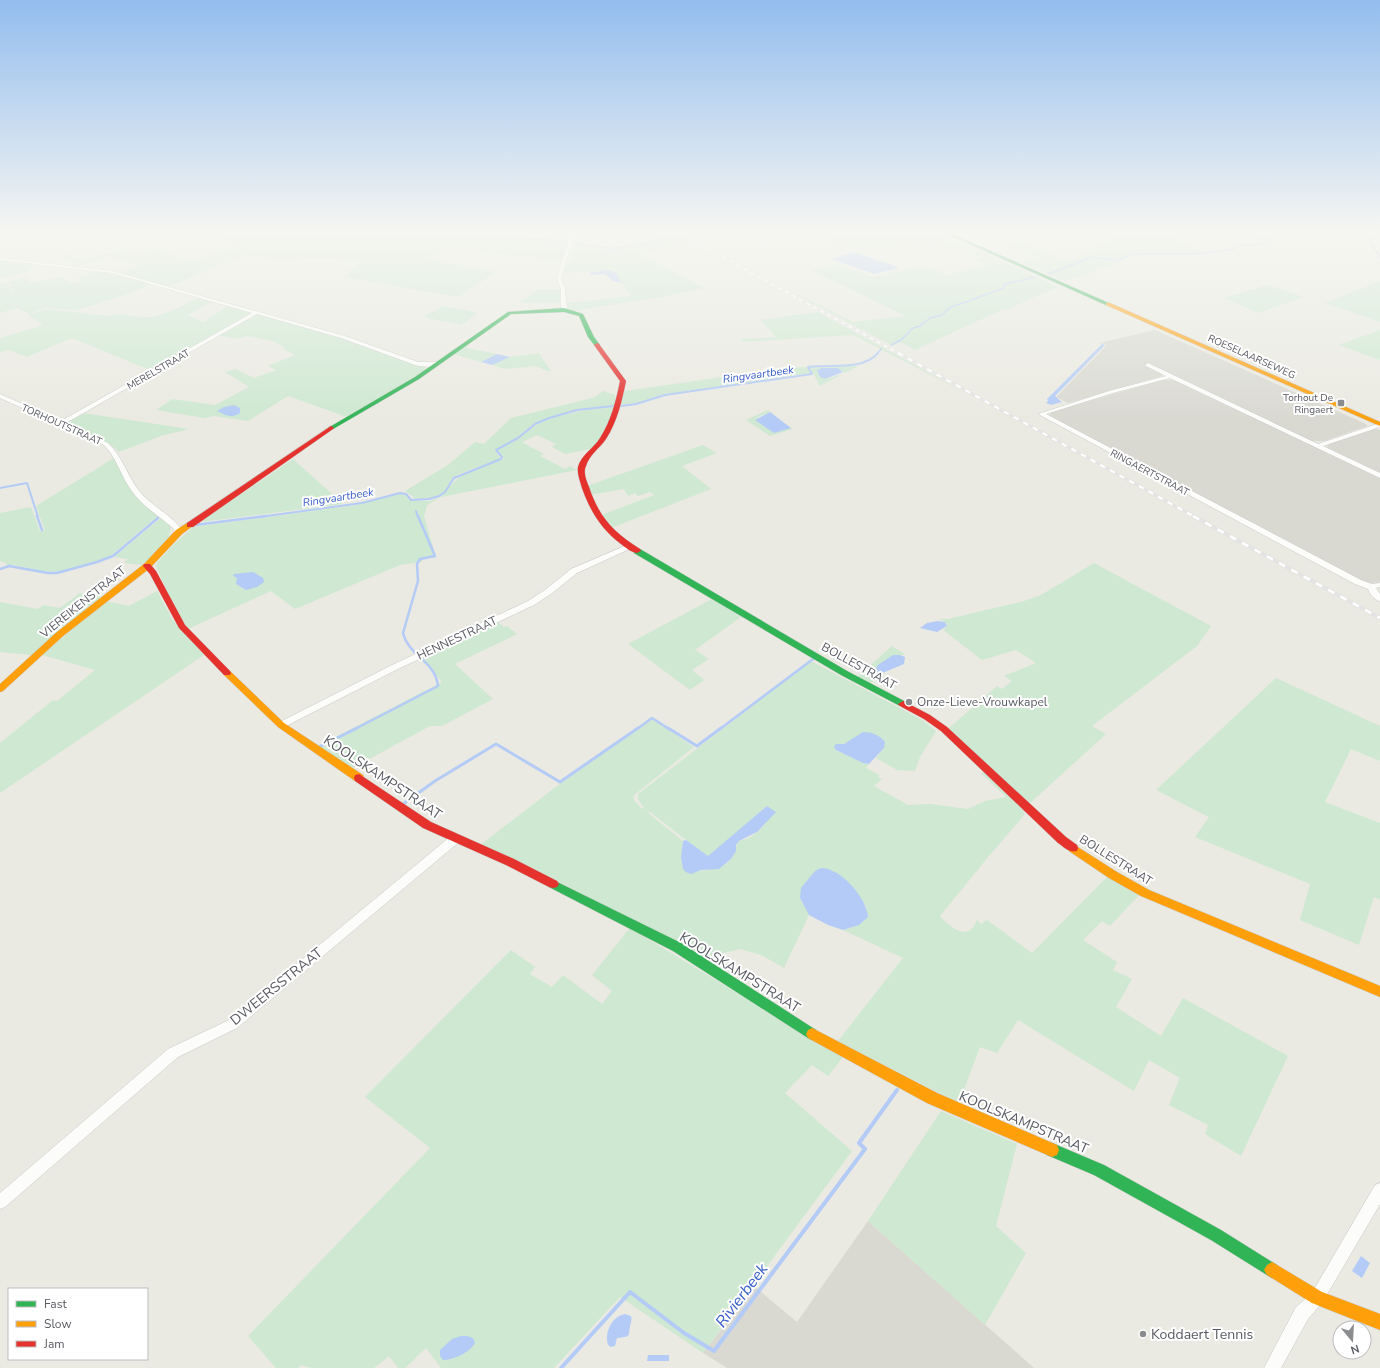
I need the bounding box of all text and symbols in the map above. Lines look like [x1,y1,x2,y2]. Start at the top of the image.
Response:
street label: ROESELAARSEWEG [1206,331,1298,383]
street label: MERELSTRAAT [124,346,193,394]
water label: Ringvaartbeek [722,362,795,387]
place label: Torhout De Ringaert [1283,391,1333,417]
marker: Torhout De Ringaert [1336,398,1346,408]
street label: TORHOUTSTRAAT [19,401,104,449]
street label: RINGAERTSTRAAT [1108,446,1192,500]
water label: Ringvaartbeek [302,484,375,510]
street label: VIEREIKENSTRAAT [36,562,130,642]
street label: HENNESTRAAT [414,612,500,664]
street label: BOLLESTRAAT [819,639,900,694]
place label: Onze-Lieve-Vrouwkapel [917,694,1048,710]
marker: Onze-Lieve-Vrouwkapel [904,697,914,707]
street label: KOOLSKAMPSTRAAT [320,731,446,824]
street label: BOLLESTRAAT [1076,831,1156,889]
street label: KOOLSKAMPSTRAAT [676,928,804,1018]
street label: DWEERSSTRAAT [226,943,327,1030]
street label: KOOLSKAMPSTRAAT [956,1087,1092,1159]
water label: Rivierbeek [710,1258,774,1332]
legend [8,1288,148,1360]
text: Fast [44,1296,67,1312]
text: Slow [44,1316,72,1332]
north arrow [1332,1320,1372,1360]
place label: Koddaert Tennis [1151,1325,1253,1344]
marker: Koddaert Tennis [1138,1329,1148,1339]
text: Jam [43,1336,65,1352]
text: N [1349,1341,1361,1357]

